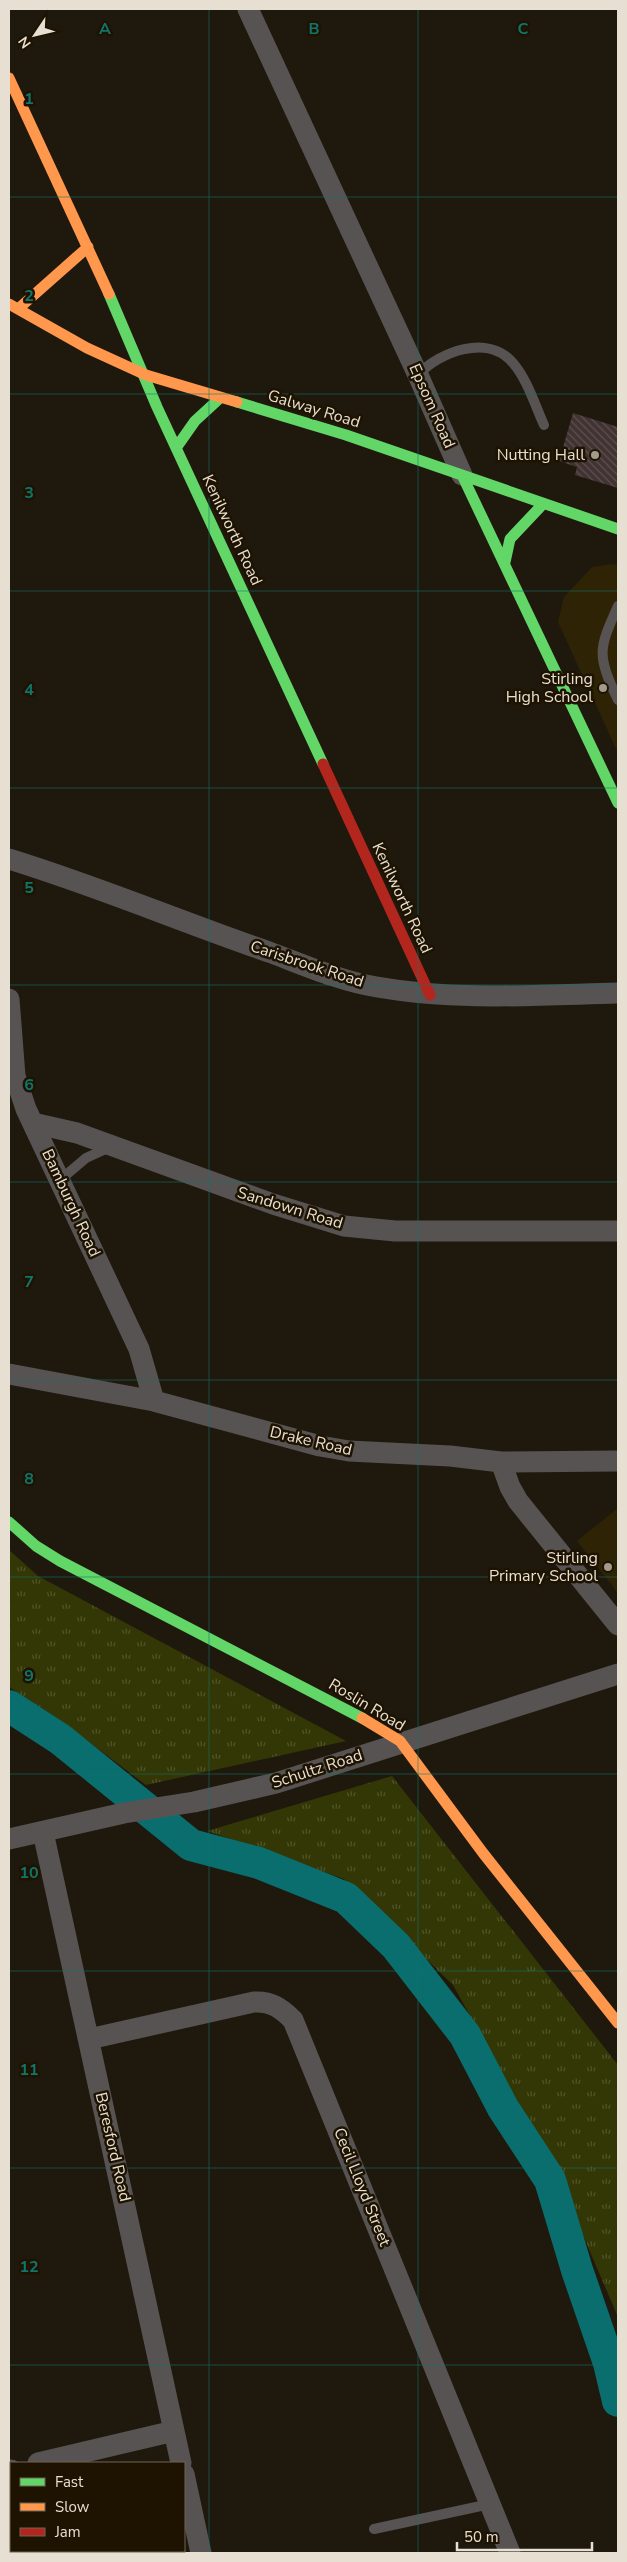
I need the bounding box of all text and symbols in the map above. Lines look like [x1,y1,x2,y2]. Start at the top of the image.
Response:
north arrow [10,10,60,60]
text: A [99,18,111,40]
text: B [308,18,320,40]
text: C [518,18,529,40]
text: N [14,32,36,52]
text: 1 [24,88,34,110]
text: 2 [24,285,34,307]
street label: Epsom Road [404,360,460,452]
street label: Galway Road [265,384,363,434]
place label: Nutting Hall [497,444,585,466]
marker: Nutting Hall [589,449,601,461]
street label: Kenilworth Road [197,471,267,589]
text: 3 [24,482,34,504]
place label: Stirling High School [506,668,593,708]
text: 4 [24,679,34,701]
marker: Stirling High School [597,682,609,694]
street label: Kenilworth Road [367,839,437,957]
text: 5 [24,877,34,899]
street label: Carisbrook Road [247,935,367,993]
text: 6 [24,1074,34,1096]
street label: Bamburgh Road [36,1145,106,1261]
street label: Sandown Road [234,1181,346,1235]
text: 7 [24,1271,34,1293]
street label: Drake Road [268,1421,354,1461]
text: 8 [24,1468,34,1490]
place label: Stirling Primary School [489,1547,598,1587]
marker: Stirling Primary School [602,1561,614,1573]
text: 9 [24,1665,34,1687]
street label: Roslin Road [324,1673,410,1737]
street label: Schultz Road [269,1744,365,1794]
text: 10 [19,1862,39,1884]
text: 11 [19,2059,39,2081]
street label: Beresford Road [90,2090,136,2204]
street label: Cecil Lloyd Street [328,2124,396,2250]
text: 12 [19,2256,39,2278]
legend [10,2462,185,2552]
text: Fast [55,2472,84,2492]
text: Slow [55,2497,90,2517]
scale bar [457,2520,592,2552]
text: Jam [54,2522,81,2542]
text: 50 m [464,2527,499,2547]

